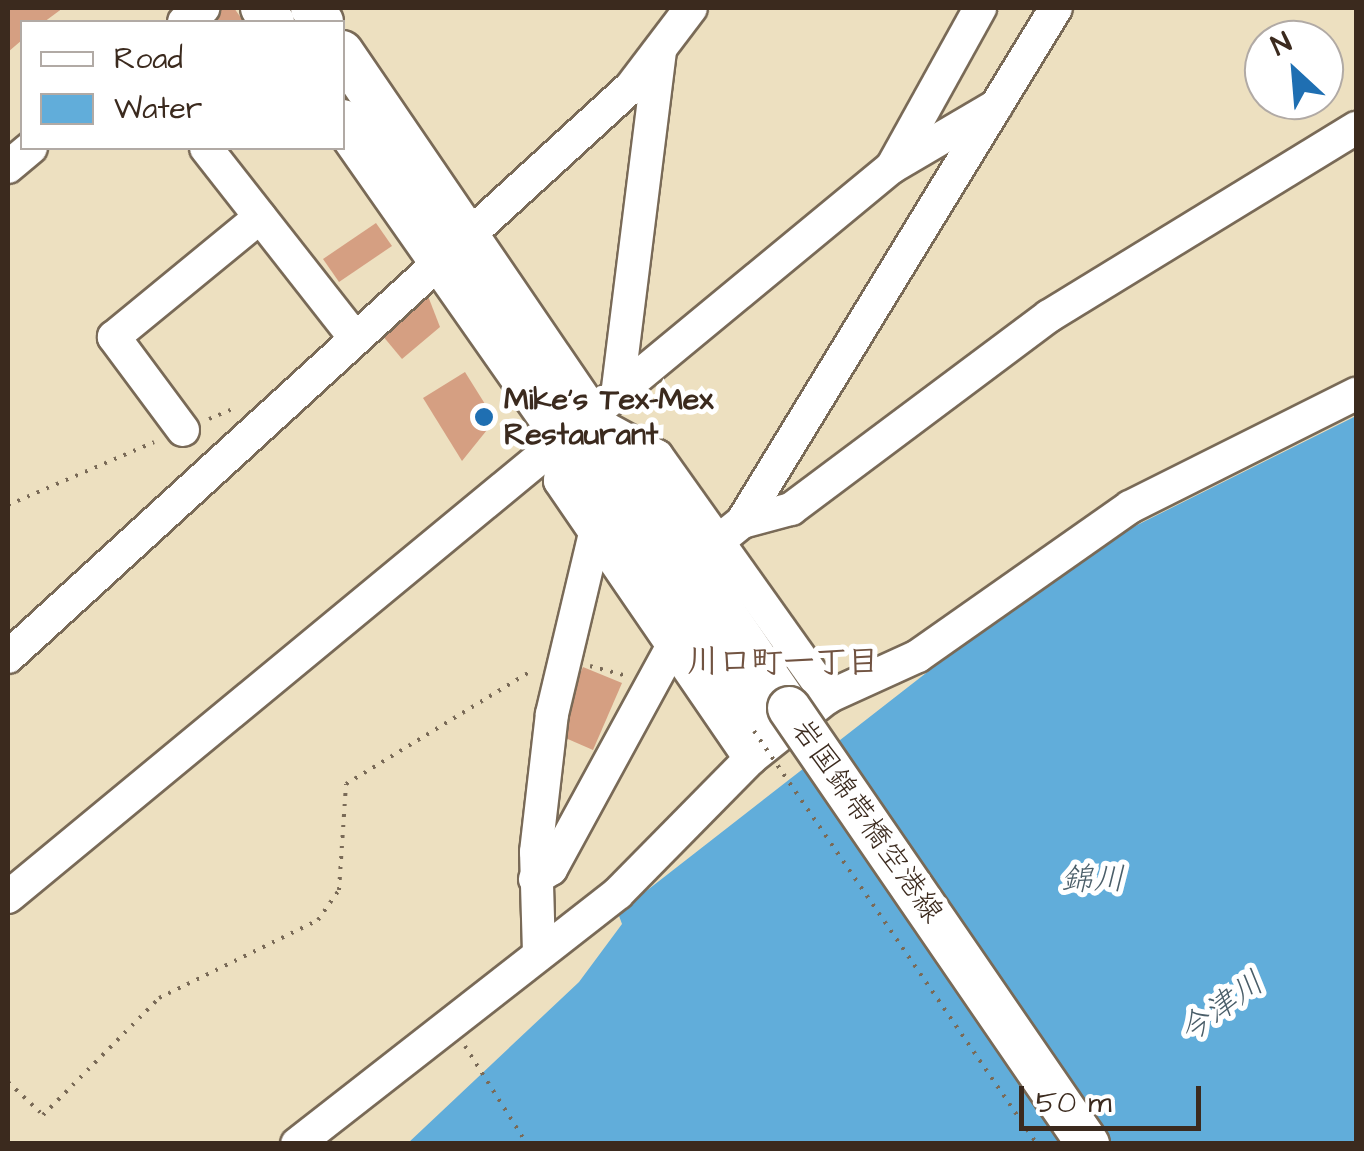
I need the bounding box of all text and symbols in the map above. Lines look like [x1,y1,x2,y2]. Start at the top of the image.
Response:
legend [20,20,345,150]
north arrow [1244,20,1344,120]
text: N [1265,23,1298,66]
text: Road [114,38,183,80]
text: Water [114,88,202,130]
place label: Mike's Tex-Mex Restaurant [504,382,713,452]
marker: Mike's Tex-Mex Restaurant [473,406,495,428]
district label: 川口町一丁目 [687,644,879,682]
street label: 岩国錦帯橋空港線 [783,712,951,930]
water label: 錦川 [1061,861,1125,899]
water label: 今津川 [1172,964,1272,1052]
scale bar [1024,1066,1206,1128]
text: 50 m [1036,1082,1112,1124]

